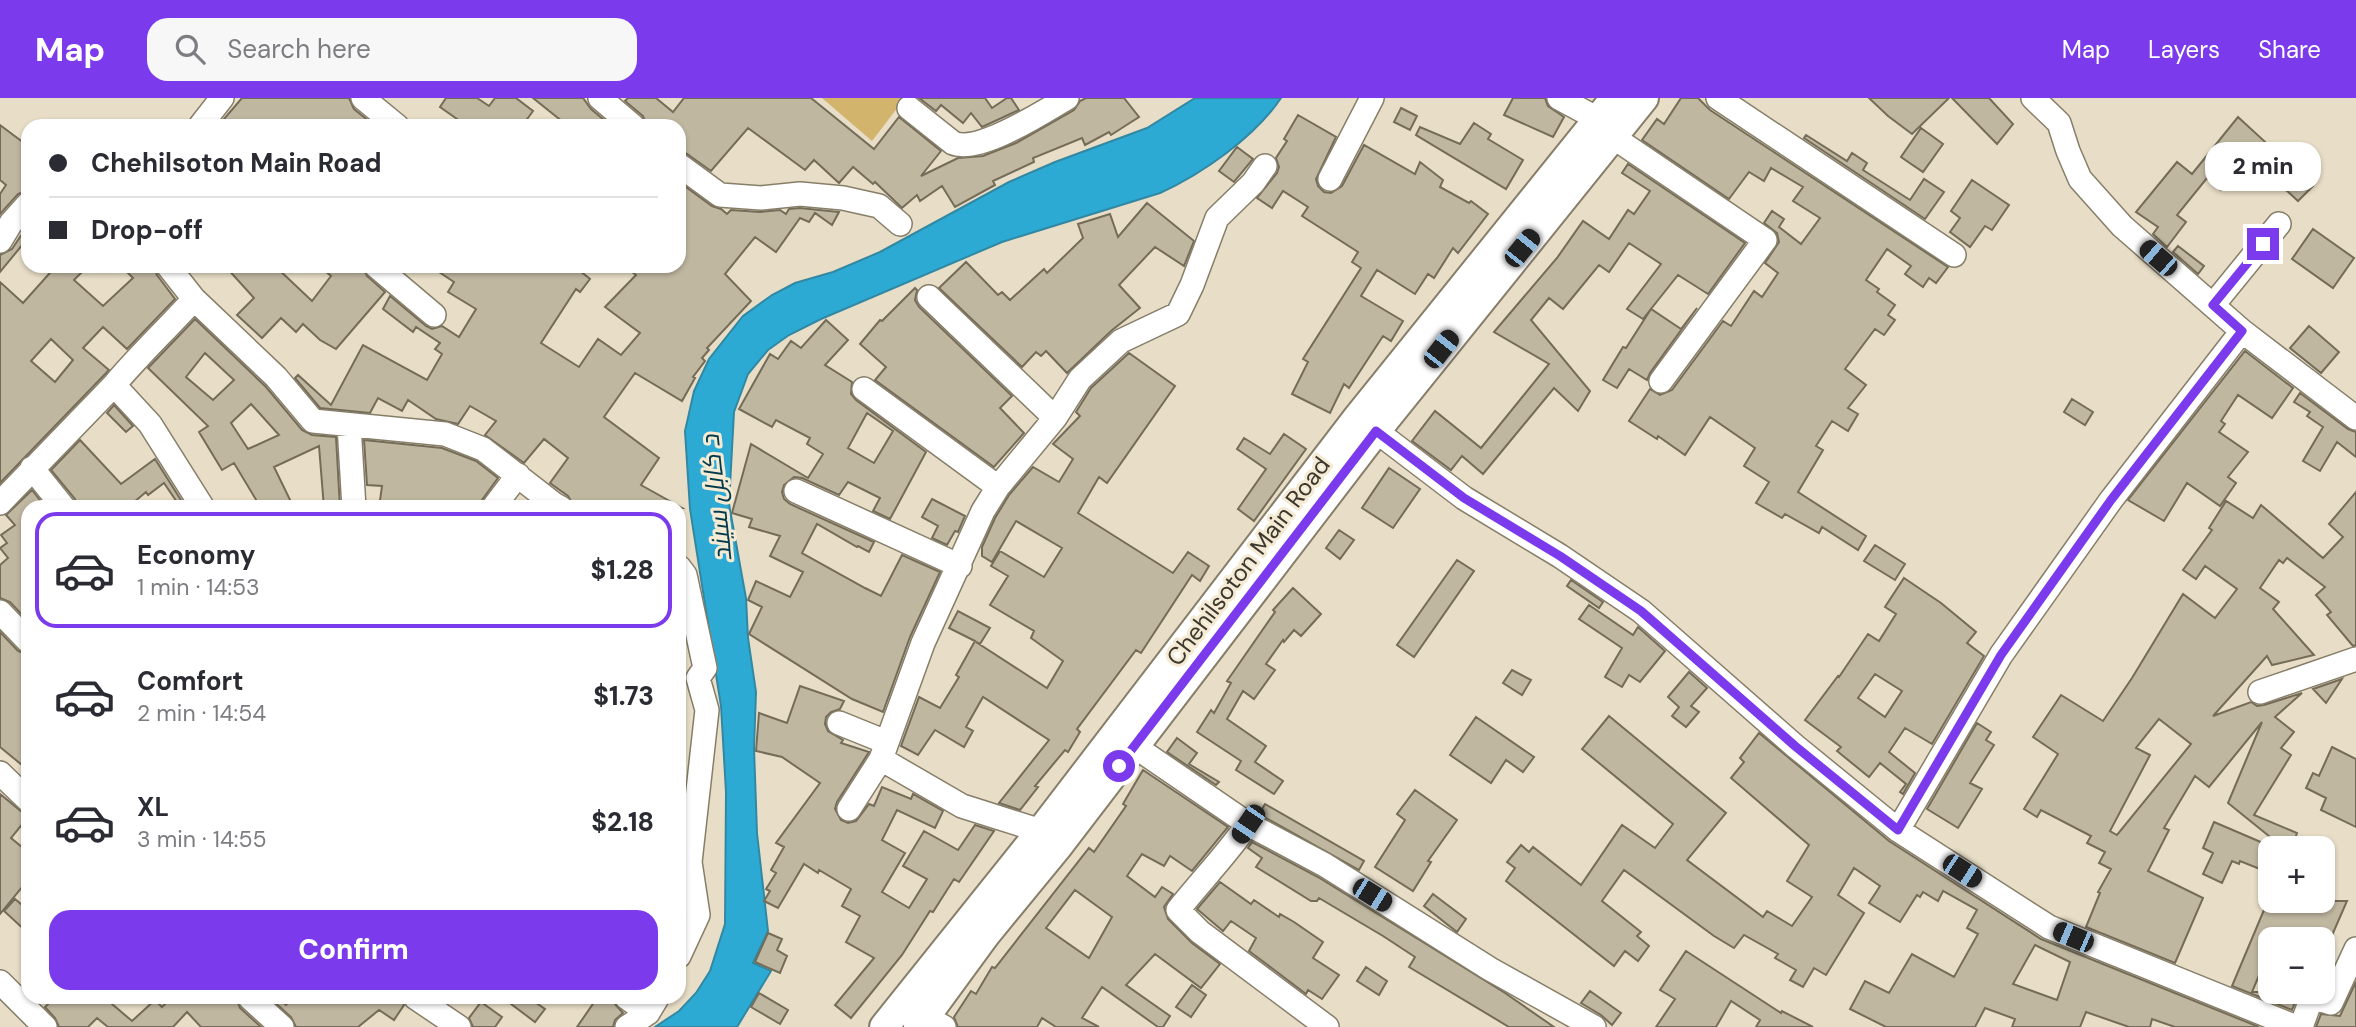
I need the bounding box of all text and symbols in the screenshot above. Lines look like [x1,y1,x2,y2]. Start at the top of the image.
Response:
search box [147,18,637,81]
text: Map [35,28,105,71]
icon: search [171,30,209,68]
text: Search here [227,32,371,66]
text: Map [2062,34,2110,65]
text: Layers [2148,34,2220,65]
text: Share [2258,34,2321,65]
callout: 2 min [2205,142,2321,192]
text: Chehilsoton Main Road [91,146,381,180]
text: 2 min [2232,151,2294,181]
text: Drop-off [91,213,203,247]
car [1501,225,1544,271]
route end [2247,228,2279,260]
car [2136,236,2181,280]
car [1420,326,1463,372]
water label: د کابل سيند [692,432,740,563]
street label: Chehilsoton Main Road [1159,450,1337,672]
text: Economy [137,538,255,572]
icon: car [53,539,116,602]
text: $1.28 [591,553,654,587]
text: 1 min · 14:53 [137,572,260,602]
text: Comfort [137,664,243,698]
icon: car [53,665,116,728]
text: $1.73 [593,679,654,713]
text: 2 min · 14:54 [137,698,266,728]
route start [1103,750,1135,782]
text: XL [137,790,169,824]
icon: car [53,791,116,854]
car [1228,801,1269,847]
text: $2.18 [591,805,654,839]
text: 3 min · 14:55 [137,824,267,854]
map controls [2258,836,2335,1004]
button: + [2258,836,2335,913]
car [1939,851,1986,891]
car [1349,875,1396,915]
button: Confirm [49,910,658,990]
car [2050,919,2097,955]
button: − [2258,927,2335,1004]

